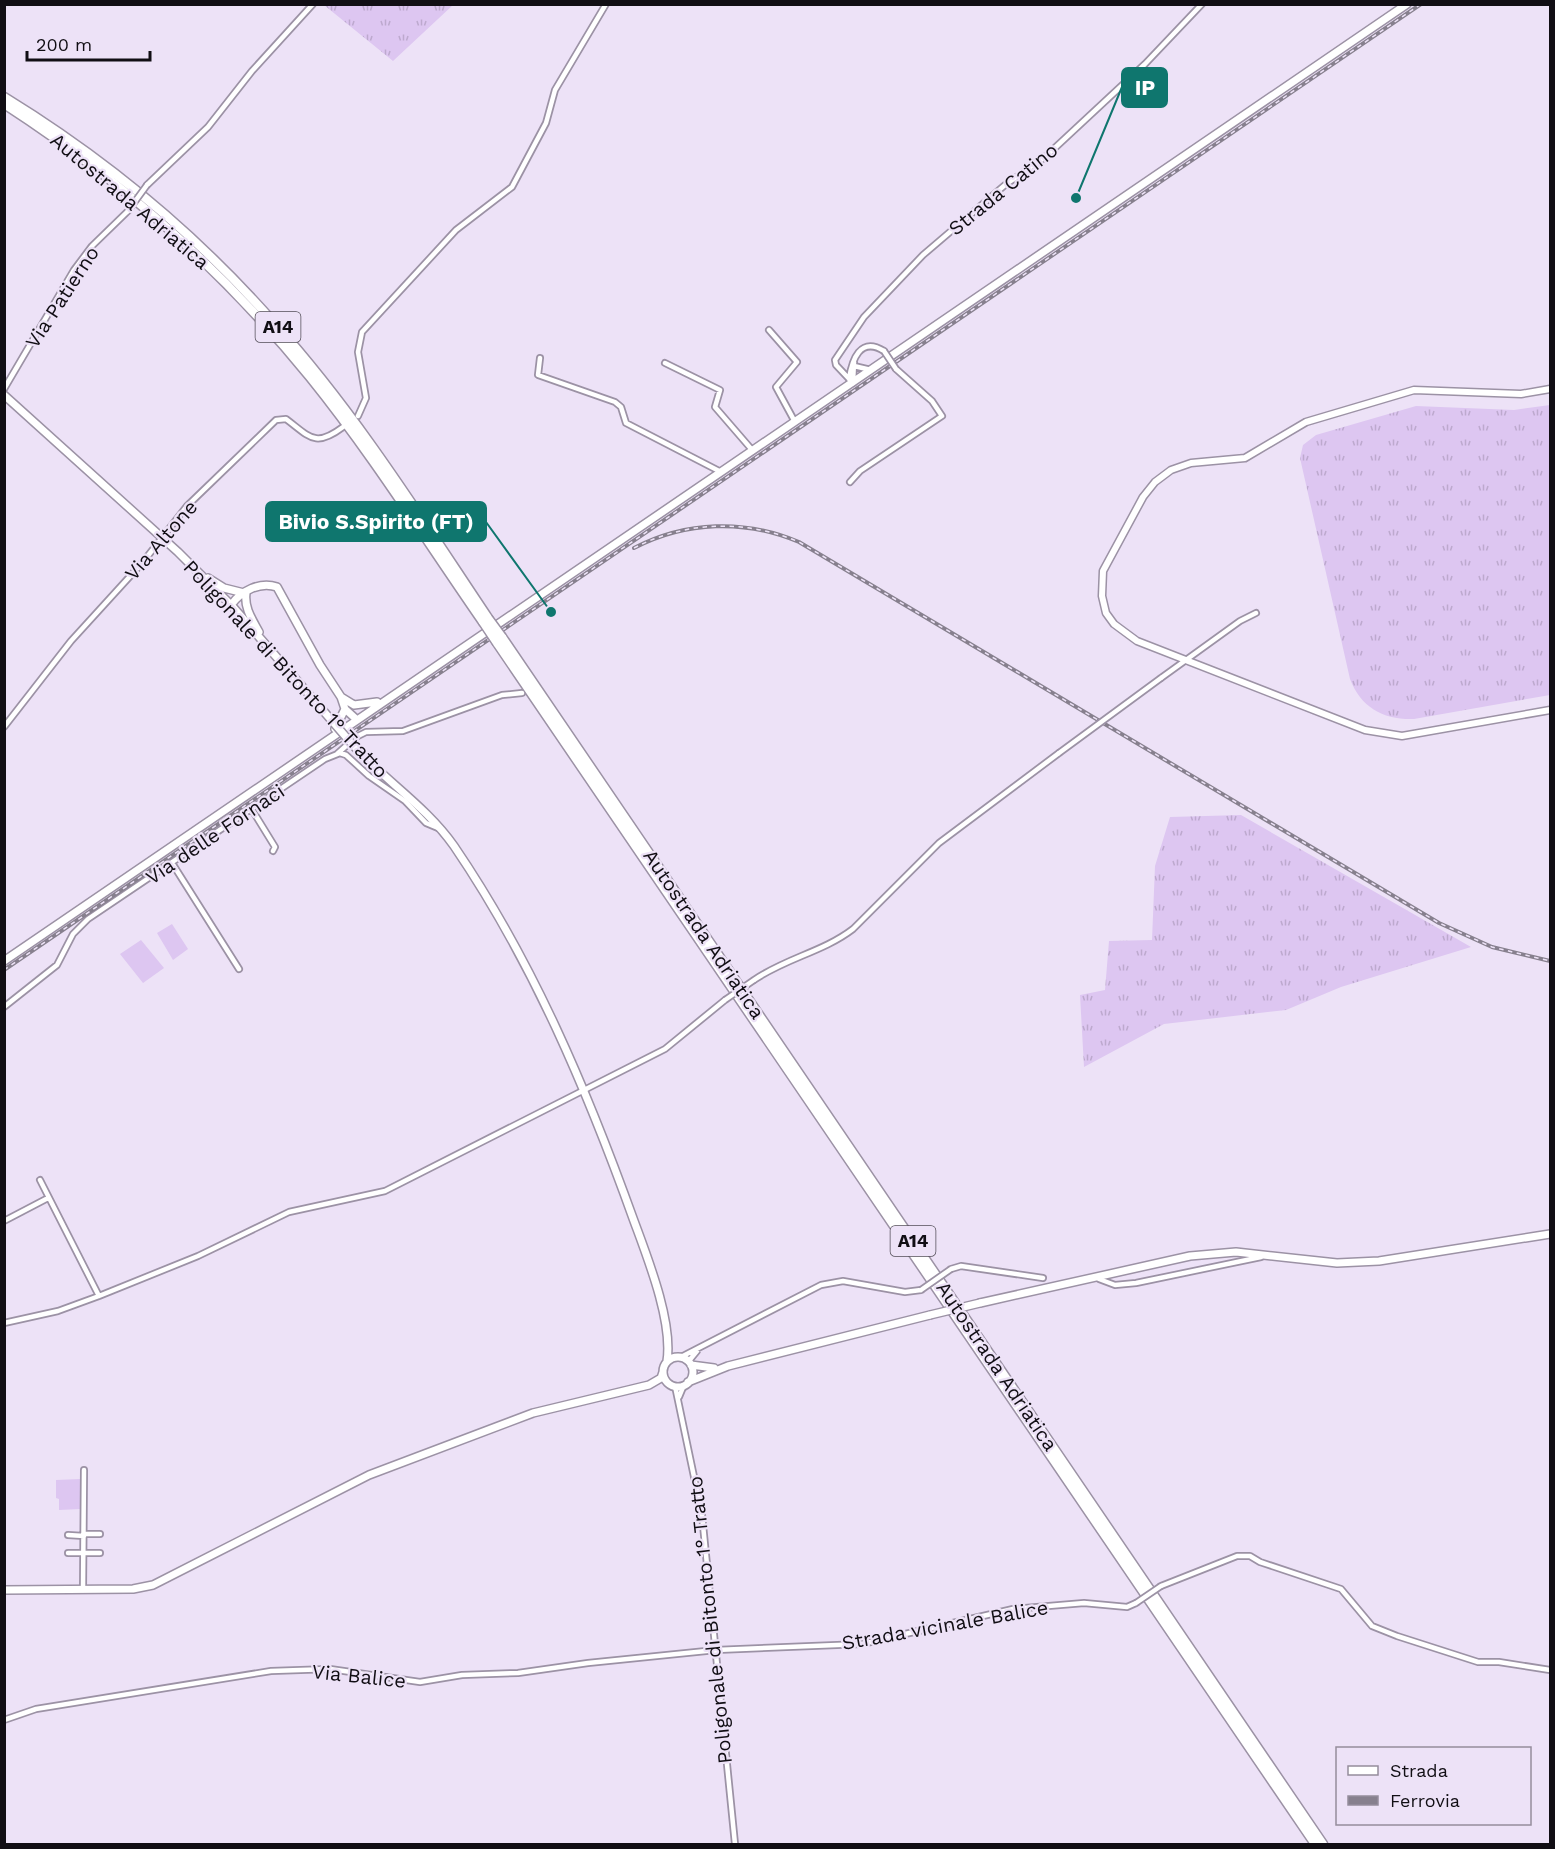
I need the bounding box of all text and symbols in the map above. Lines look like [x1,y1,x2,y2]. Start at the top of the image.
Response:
scale bar [27,24,150,62]
text: 200 m [36,34,92,55]
callout: IP [1122,68,1167,107]
text: IP [1135,75,1155,100]
street label: Autostrada Adriatica [46,128,214,274]
street label: Strada Catino [944,138,1062,240]
street label: Via Patierno [20,241,104,353]
road number: A14 [256,312,300,342]
street label: Via Altone [120,495,202,585]
callout: Bivio S.Spirito (FT) [266,502,486,541]
text: Bivio S.Spirito (FT) [278,509,474,534]
street label: Poligonale di Bitonto 1° Tratto [179,555,393,783]
street label: Via delle Fornaci [141,779,289,889]
street label: Autostrada Adriatica [638,845,770,1023]
road number: A14 [890,1226,936,1256]
street label: Autostrada Adriatica [931,1277,1063,1455]
street label: Poligonale di Bitonto 1° Tratto [683,1475,737,1765]
street label: Strada vicinale Balice [840,1595,1050,1655]
street label: Via Balice [311,1659,407,1693]
legend [1336,1747,1531,1825]
text: Strada [1390,1760,1448,1781]
text: Ferrovia [1390,1790,1460,1811]

